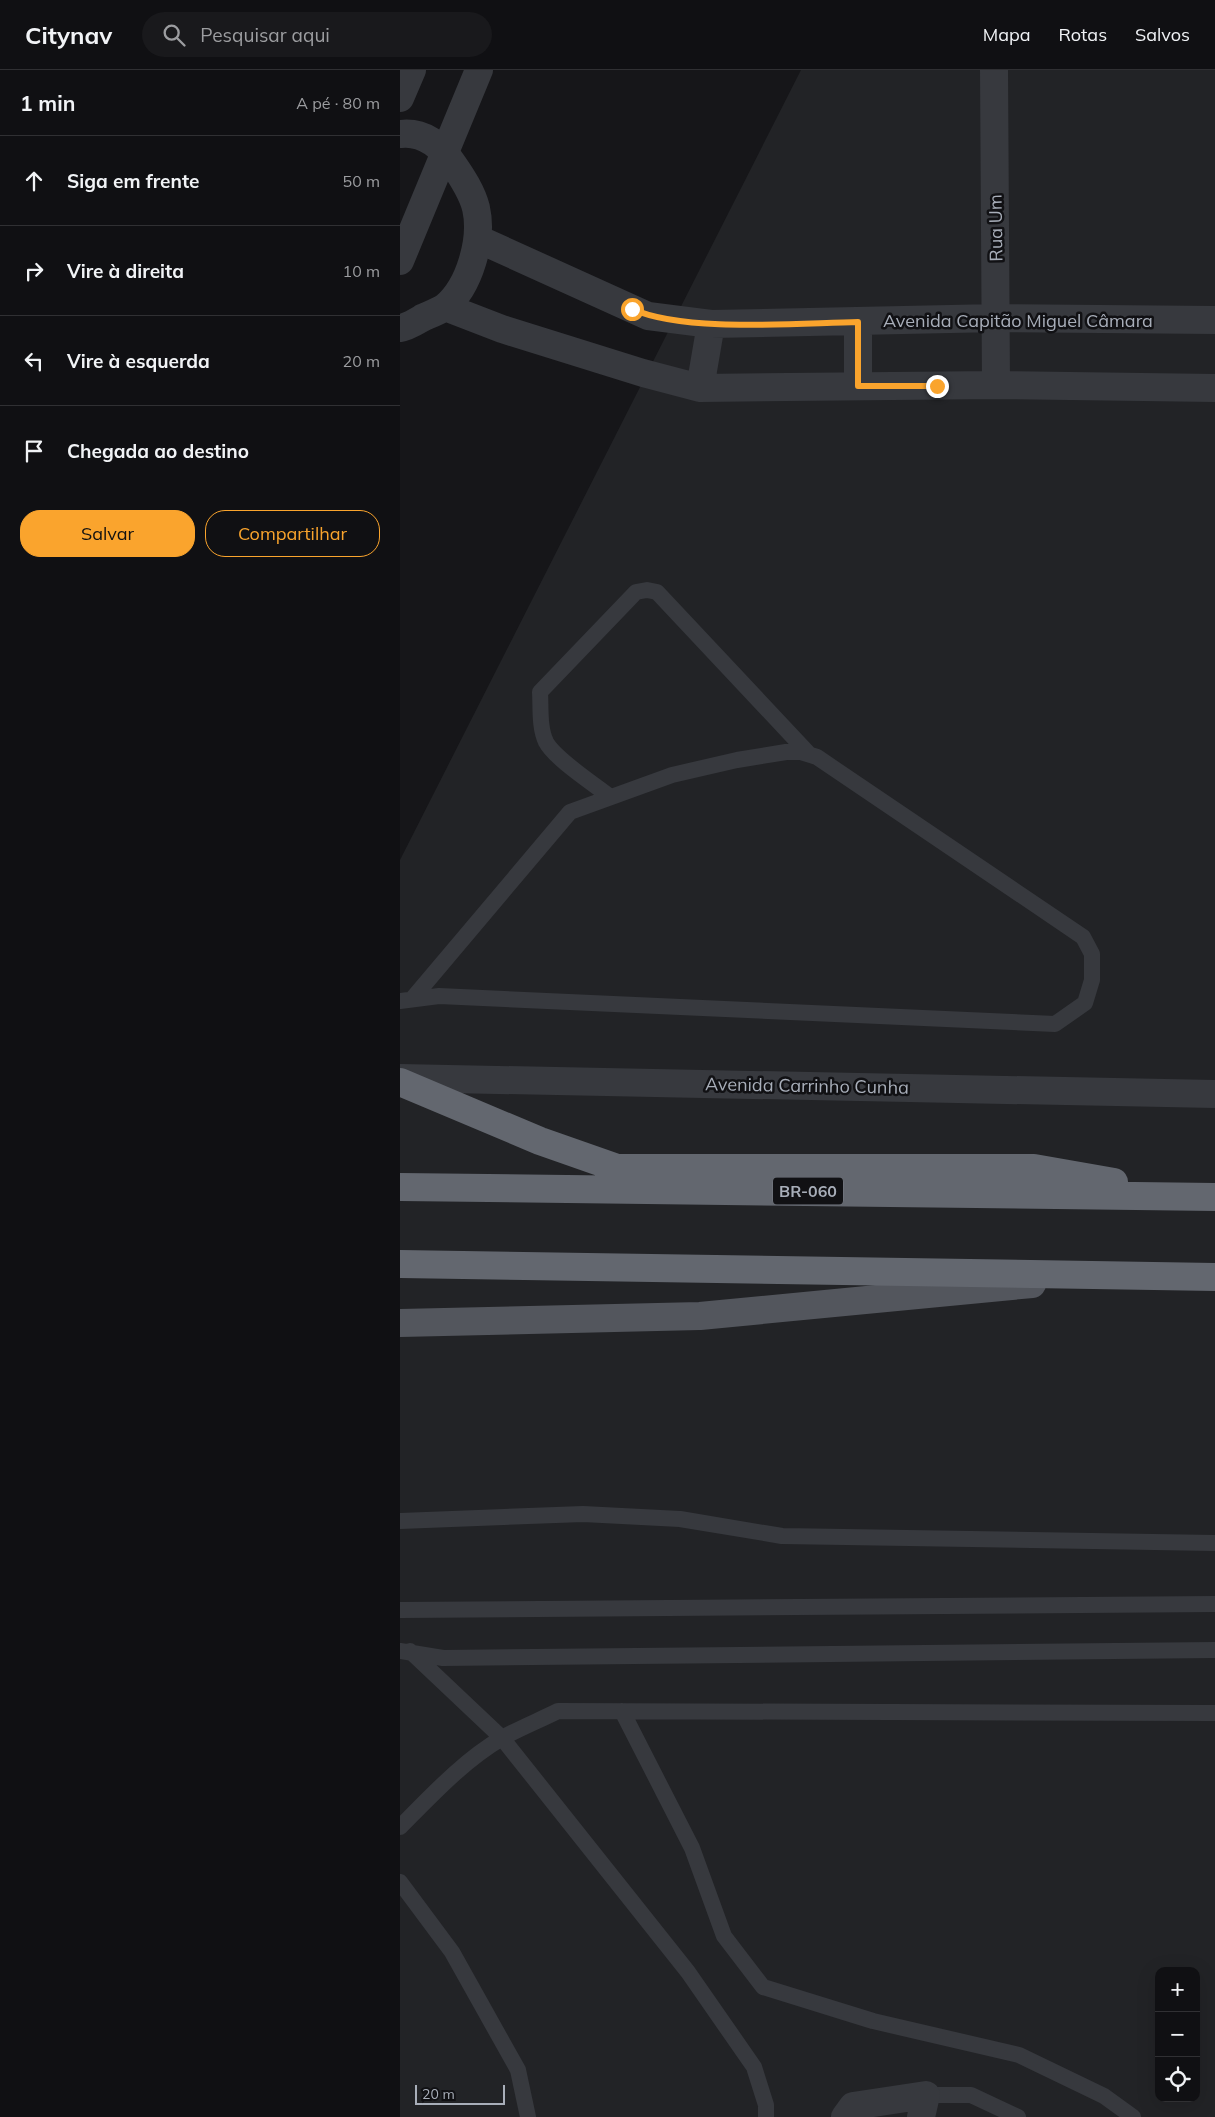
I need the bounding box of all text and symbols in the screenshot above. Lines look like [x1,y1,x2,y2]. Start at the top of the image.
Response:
search box [142,12,492,57]
text: Citynav [25,20,112,50]
icon: search [160,21,188,49]
text: Pesquisar aqui [200,23,330,47]
text: Mapa [983,23,1031,46]
text: Rotas [1059,23,1107,46]
text: Salvos [1135,23,1190,46]
text: 1 min [20,90,75,116]
text: A pé · 80 m [296,93,380,113]
icon: ahead [20,167,48,195]
text: Siga em frente [67,169,199,193]
text: 50 m [343,171,380,191]
street label: Rua Um [983,194,1008,262]
icon: right [20,257,48,285]
text: Vire à direita [67,259,184,283]
text: 10 m [343,261,380,281]
route start [621,298,644,321]
street label: Avenida Capitão Miguel Câmara [883,309,1153,332]
icon: left [20,347,48,375]
text: Vire à esquerda [67,349,210,373]
text: 20 m [343,351,380,371]
route end [926,375,949,398]
icon: arrive [20,437,48,465]
text: Chegada ao destino [67,439,249,463]
button: Salvar [20,510,195,557]
button: Compartilhar [205,510,380,557]
street label: Avenida Carrinho Cunha [705,1072,909,1099]
road number: BR-060 [773,1178,843,1204]
map controls [1155,1967,1200,2102]
button: + [1155,1967,1200,2012]
button: − [1155,2012,1200,2057]
button: locate [1155,2057,1200,2102]
scale bar [415,2082,505,2105]
text: 20 m [422,2085,455,2103]

